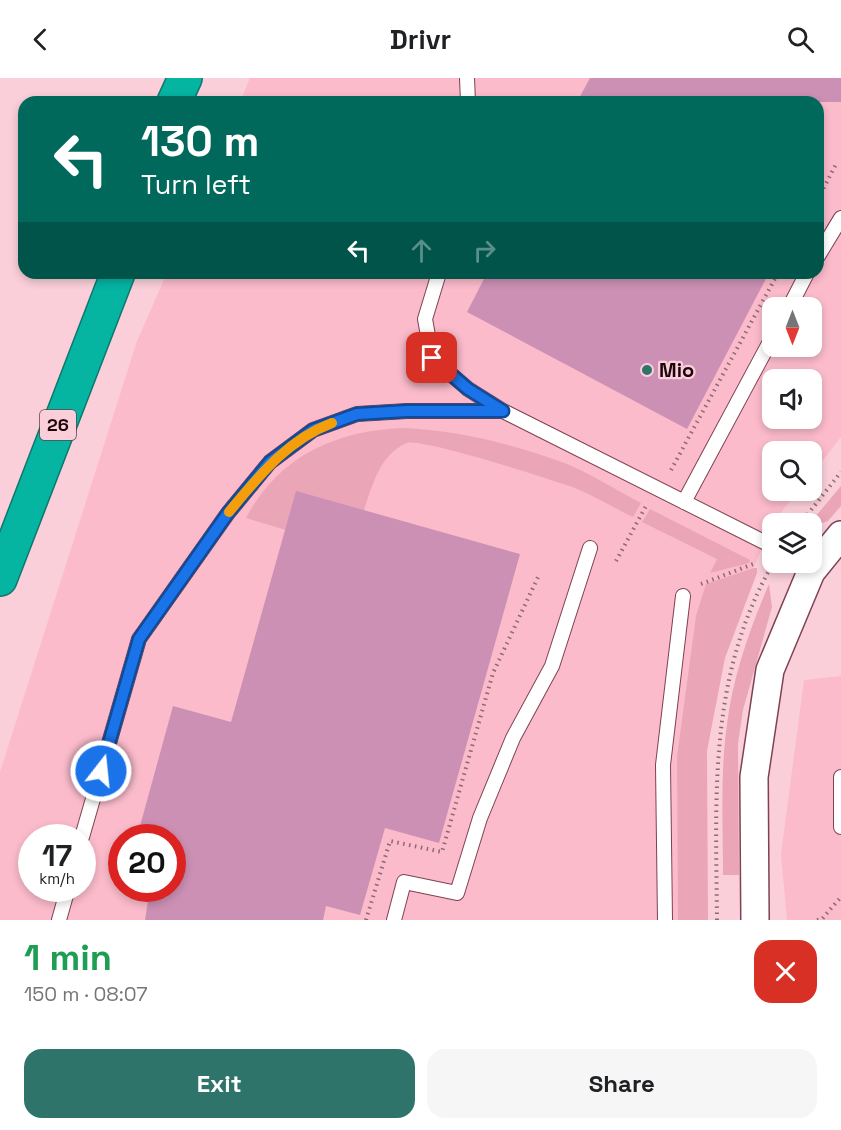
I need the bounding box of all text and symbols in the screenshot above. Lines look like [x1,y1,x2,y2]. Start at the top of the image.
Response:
text: Drivr [390,22,451,57]
icon: back [24,23,57,56]
icon: search [784,23,817,56]
text: 130 m [141,115,259,168]
icon: left [42,120,120,198]
text: Turn left [141,167,251,202]
icon: left [342,234,375,267]
icon: ahead [405,234,438,267]
icon: right [468,234,501,267]
north arrow [762,297,822,357]
map controls [762,297,822,573]
pin [406,332,457,383]
icon: arrive [415,341,448,374]
place label: Mio [659,357,694,383]
marker: Mio [640,363,654,377]
button: sound [762,369,822,429]
road number: 26 [40,410,76,440]
button: search [762,441,822,501]
button: layers [762,513,822,573]
position arrow [69,739,133,803]
speed limit sign: 20 [108,824,186,902]
text: 17 [42,836,72,875]
text: km/h [39,869,75,888]
text: 1 min [24,935,112,981]
button: close [754,940,817,1003]
text: 150 m · 08:07 [24,981,148,1007]
button: Exit [24,1049,415,1118]
button: Share [427,1049,817,1118]

